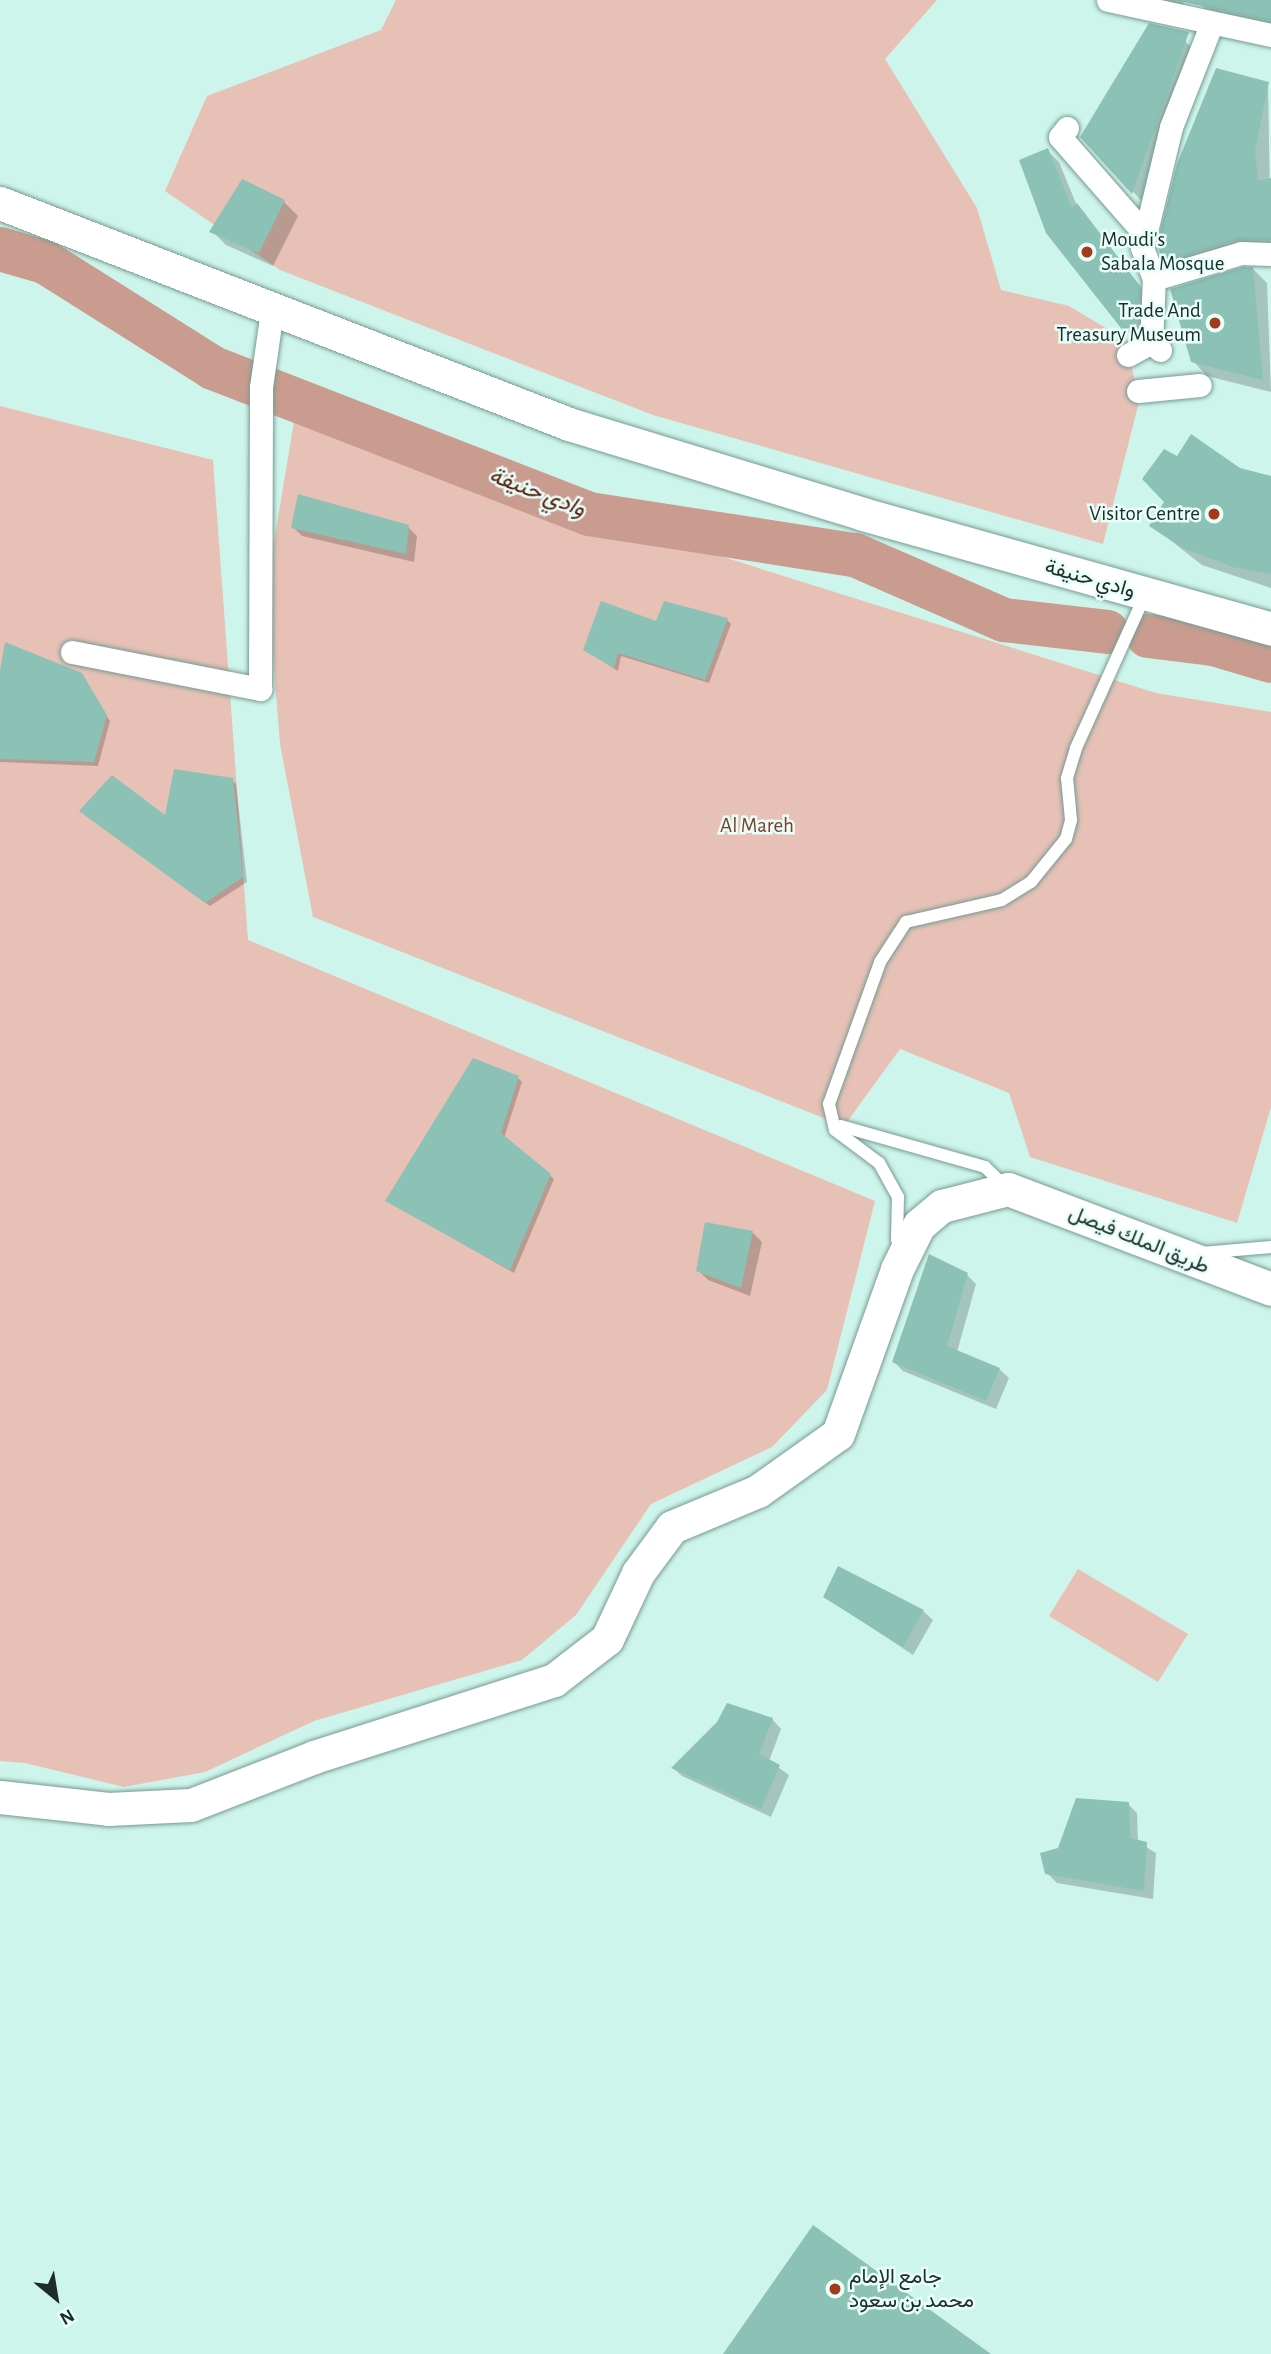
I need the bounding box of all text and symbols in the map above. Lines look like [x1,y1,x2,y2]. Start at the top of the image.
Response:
place label: Moudi's Sabala Mosque [1101,227,1224,277]
marker: Moudi's Sabala Mosque [1079,244,1095,260]
place label: Trade And Treasury Museum [1057,298,1201,348]
marker: Trade And Treasury Museum [1207,315,1223,331]
water label: وادي حنيفة [485,462,589,524]
place label: Visitor Centre [1089,501,1200,527]
marker: Visitor Centre [1206,506,1222,522]
street label: وادي حنيفة [1042,554,1138,604]
park label: Al Mareh [720,813,794,839]
street label: طريق الملك فيصل [1065,1200,1213,1280]
north arrow [21,2263,91,2333]
place label: جامع الإمام محمد بن سعود [849,2264,974,2314]
marker: جامع الإمام محمد بن سعود [827,2281,843,2297]
text: N [56,2305,77,2328]

